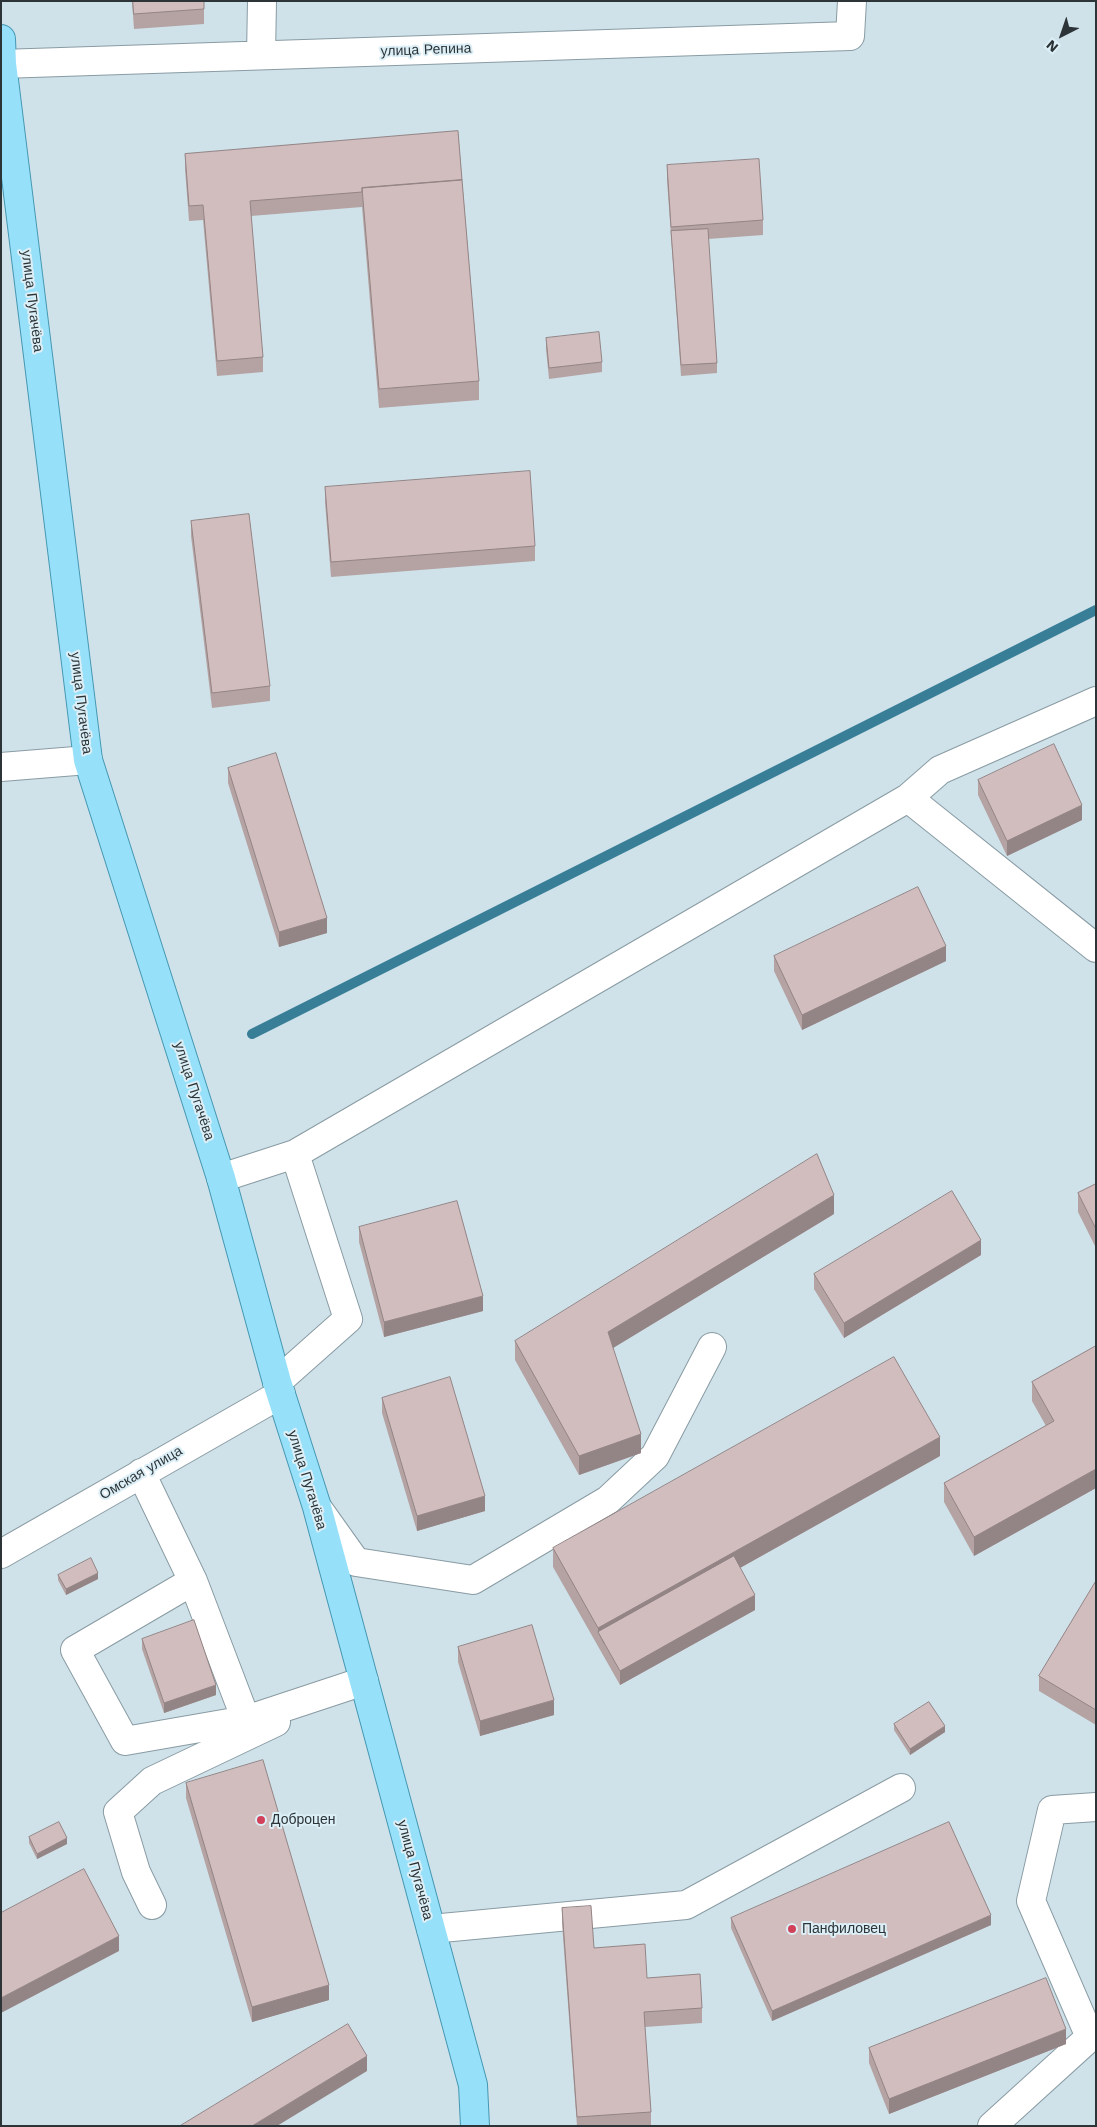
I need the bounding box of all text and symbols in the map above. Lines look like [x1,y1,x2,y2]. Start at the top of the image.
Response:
north arrow [1037,10,1087,60]
text: N [1043,37,1061,56]
street label: улица Репина [380,40,472,60]
street label: улица Пугачёва [17,249,47,353]
street label: улица Пугачёва [66,651,96,755]
street label: улица Пугачёва [170,1040,218,1142]
street label: улица Пугачёва [284,1428,330,1532]
street label: Омская улица [97,1443,185,1503]
place label: Доброцен [271,1812,335,1828]
marker: Доброцен [255,1814,267,1826]
street label: улица Пугачёва [394,1818,436,1922]
place label: Панфиловец [802,1921,886,1937]
marker: Панфиловец [786,1923,798,1935]

